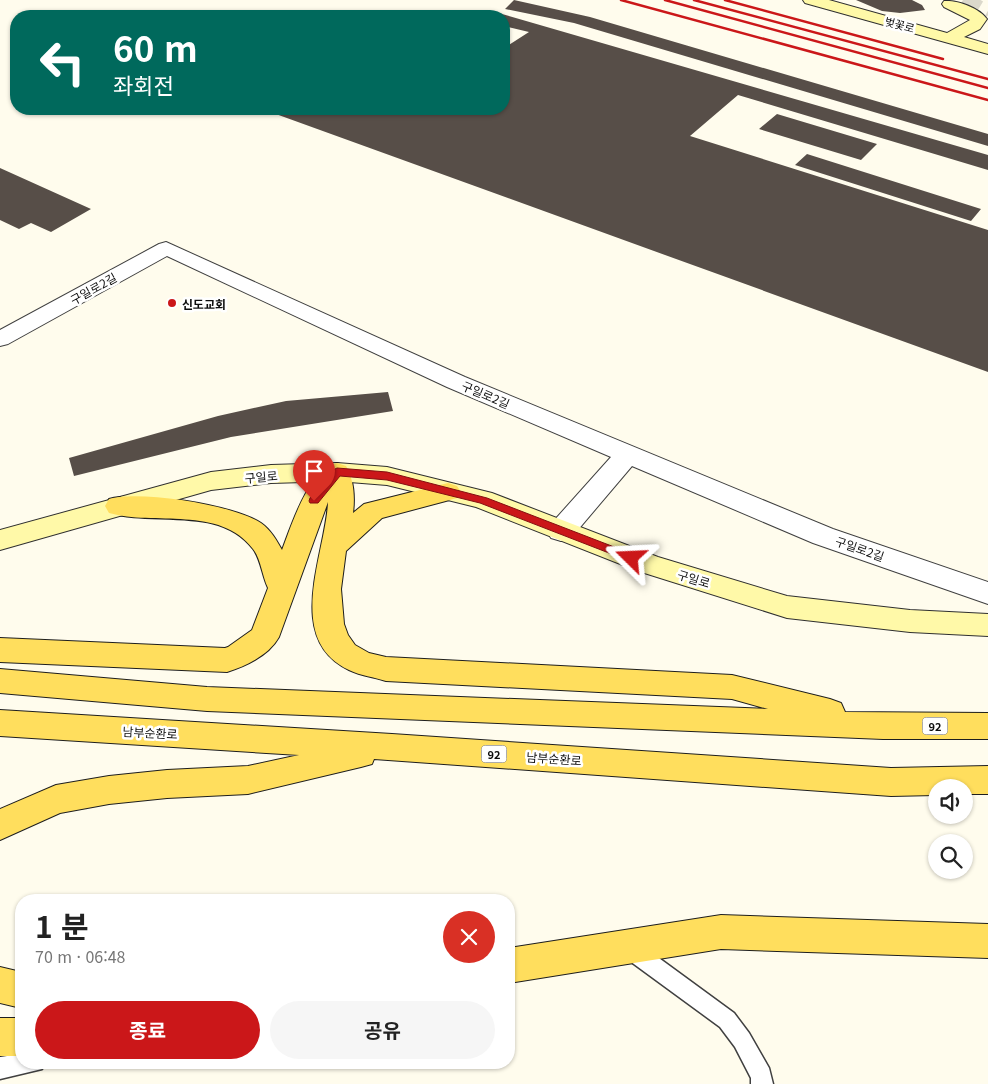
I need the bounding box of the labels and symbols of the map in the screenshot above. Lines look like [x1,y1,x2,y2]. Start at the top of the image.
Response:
street label: 벚꽃로 [883,12,917,36]
street label: 구일로2길 [67,268,119,308]
place label: 신도교회 [182,295,226,312]
marker: 신도교회 [166,297,178,309]
street label: 구일로2길 [459,376,513,412]
pin [293,450,335,501]
street label: 구일로 [244,466,278,486]
position arrow [604,531,656,583]
street label: 구일로2길 [833,532,887,564]
street label: 구일로 [676,565,712,591]
road number: 92 [922,718,948,734]
street label: 남부순환로 [122,722,178,742]
road number: 92 [482,746,506,762]
street label: 남부순환로 [526,748,582,768]

